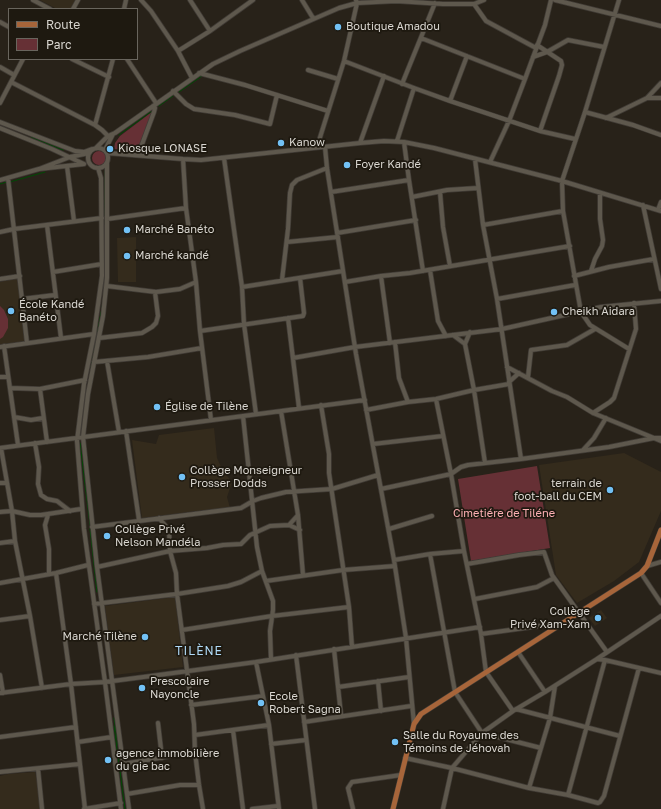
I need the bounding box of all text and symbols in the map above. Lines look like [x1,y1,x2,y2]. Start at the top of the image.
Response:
legend [8,8,138,60]
text: Route [46,17,80,32]
place label: Boutique Amadou [346,20,440,34]
marker: Boutique Amadou [333,22,343,32]
text: Parc [46,37,72,52]
place label: Kanow [289,136,325,150]
marker: Kanow [276,138,286,148]
place label: Kiosque LONASE [118,142,207,156]
marker: Kiosque LONASE [105,144,115,154]
place label: Foyer Kandé [355,158,421,172]
marker: Foyer Kandé [342,160,352,170]
place label: Marché Banéto [135,223,214,237]
marker: Marché Banéto [122,225,132,235]
place label: Marché kandé [135,249,209,263]
marker: Marché kandé [122,251,132,261]
place label: École Kandé Banéto [19,298,84,324]
place label: Cheikh Aidara [562,305,635,319]
marker: École Kandé Banéto [6,306,16,316]
marker: Cheikh Aidara [549,307,559,317]
place label: Église de Tilène [165,400,248,414]
marker: Église de Tilène [152,402,162,412]
place label: Collège Monseigneur Prosser Dodds [190,464,302,490]
marker: Collège Monseigneur Prosser Dodds [177,472,187,482]
place label: terrain de foot-ball du CEM [514,477,602,503]
marker: terrain de foot-ball du CEM [605,485,615,495]
park label: Cimetiére de Tiléne [453,507,555,521]
place label: Collège Privé Nelson Mandéla [115,523,201,549]
marker: Collège Privé Nelson Mandéla [102,531,112,541]
place label: Collège Privé Xam-Xam [510,605,590,631]
marker: Collège Privé Xam-Xam [593,613,603,623]
place label: Marché Tilène [63,630,137,644]
marker: Marché Tilène [140,632,150,642]
district label: TILÈNE [175,644,223,658]
place label: Prescolaire Nayoncle [150,675,209,701]
marker: Prescolaire Nayoncle [137,683,147,693]
place label: Ecole Robert Sagna [269,690,341,716]
marker: Ecole Robert Sagna [256,698,266,708]
place label: Salle du Royaume des Témoins de Jéhovah [403,729,519,755]
marker: Salle du Royaume des Témoins de Jéhovah [390,737,400,747]
place label: agence immobilière du gie bac [116,747,219,773]
marker: agence immobilière du gie bac [103,755,113,765]

